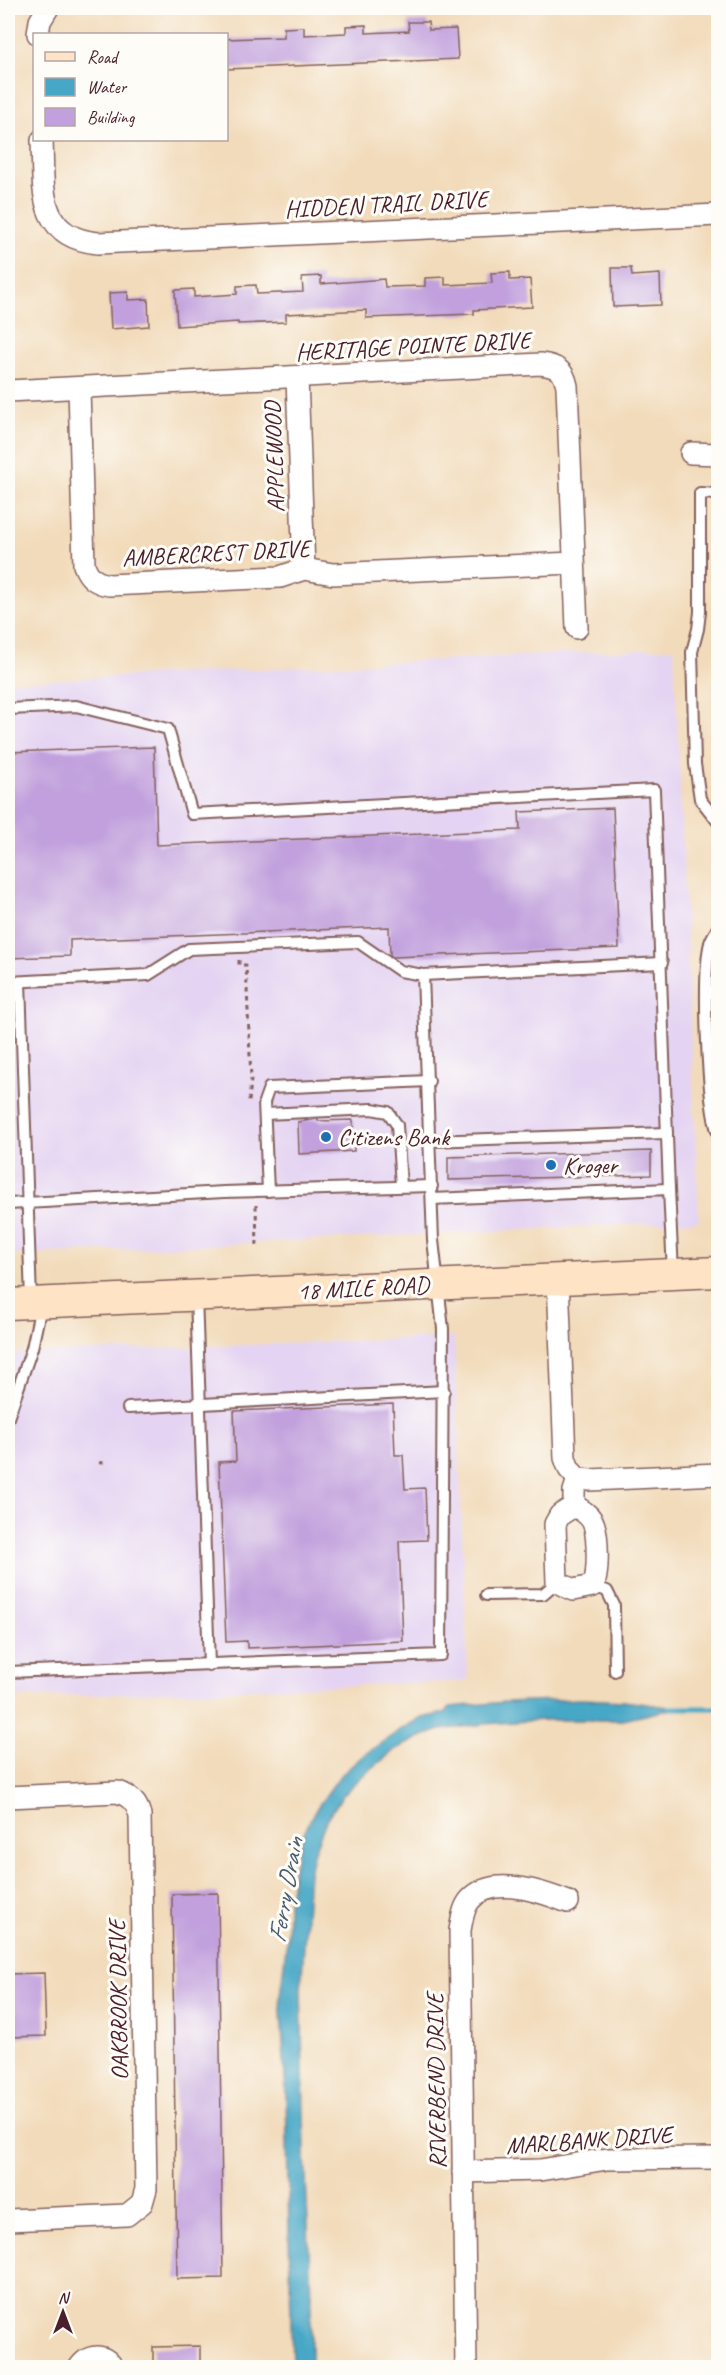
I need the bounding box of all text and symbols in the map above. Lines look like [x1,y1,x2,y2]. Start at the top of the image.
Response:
legend [33,33,228,141]
text: Road [87,46,120,68]
text: Water [87,76,128,98]
text: Building [87,106,136,128]
street label: HIDDEN TRAIL DRIVE [284,184,491,224]
street label: HERITAGE POINTE DRIVE [295,325,534,367]
street label: APPLEWOOD [257,399,291,513]
street label: AMBERCREST DRIVE [121,533,314,573]
place label: Citizens Bank [338,1122,451,1152]
marker: Citizens Bank [319,1130,333,1144]
place label: Kroger [563,1150,619,1180]
marker: Kroger [544,1158,558,1172]
street label: 18 MILE ROAD [297,1269,431,1306]
water label: Ferry Drain [260,1833,311,1945]
street label: OAKBROOK DRIVE [102,1917,134,2081]
street label: RIVERBEND DRIVE [419,1990,453,2169]
street label: MARLBANK DRIVE [505,2119,676,2161]
north arrow [33,2282,93,2342]
text: N [58,2288,71,2308]

